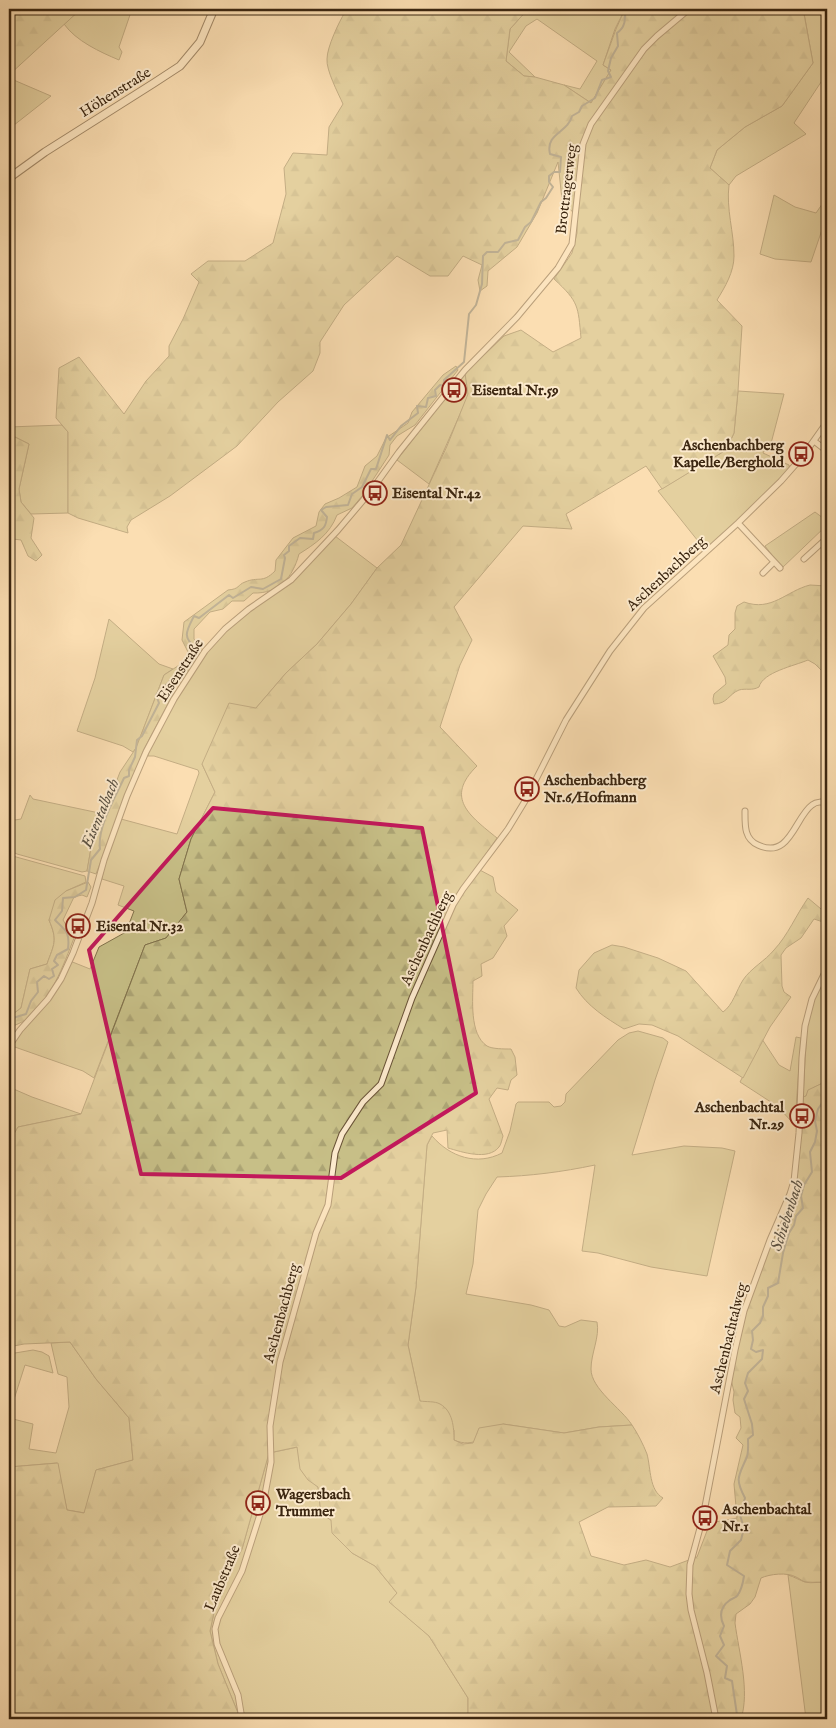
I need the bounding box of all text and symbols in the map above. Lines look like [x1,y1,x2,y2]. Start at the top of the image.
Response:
street label: Höhenstraße [76,63,155,122]
street label: Brottragerweg [552,142,582,235]
bus stop icon: Eisental Nr.59 [441,377,467,403]
place label: Eisental Nr.59 [472,381,559,400]
place label: Aschenbachberg Kapelle/Berghold [673,436,785,472]
bus stop icon: Aschenbachberg Kapelle/Berghold [788,441,814,467]
bus stop icon: Eisental Nr.42 [362,480,388,506]
place label: Eisental Nr.42 [392,484,481,503]
street label: Aschenbachberg [622,531,711,616]
street label: Eisenstraße [153,635,208,705]
place label: Aschenbachberg Nr.6/Hofmann [543,771,647,807]
water label: Eisentalbach [77,776,125,852]
bus stop icon: Aschenbachberg Nr.6/Hofmann [514,776,540,802]
street label: Aschenbachberg [396,887,457,989]
bus stop icon: Eisental Nr.32 [65,913,91,939]
place label: Eisental Nr.32 [96,917,183,936]
place label: Aschenbachtal Nr.29 [694,1098,785,1134]
bus stop icon: Aschenbachtal Nr.29 [789,1103,815,1129]
water label: Schiebenbach [767,1177,809,1254]
street label: Aschenbachberg [259,1261,304,1366]
street label: Aschenbachtalweg [705,1280,752,1397]
place label: Wagersbach Trummer [275,1485,352,1521]
bus stop icon: Wagersbach Trummer [245,1490,271,1516]
place label: Aschenbachtal Nr.1 [721,1500,812,1536]
bus stop icon: Aschenbachtal Nr.1 [692,1505,718,1531]
street label: Laubstraße [200,1542,245,1614]

